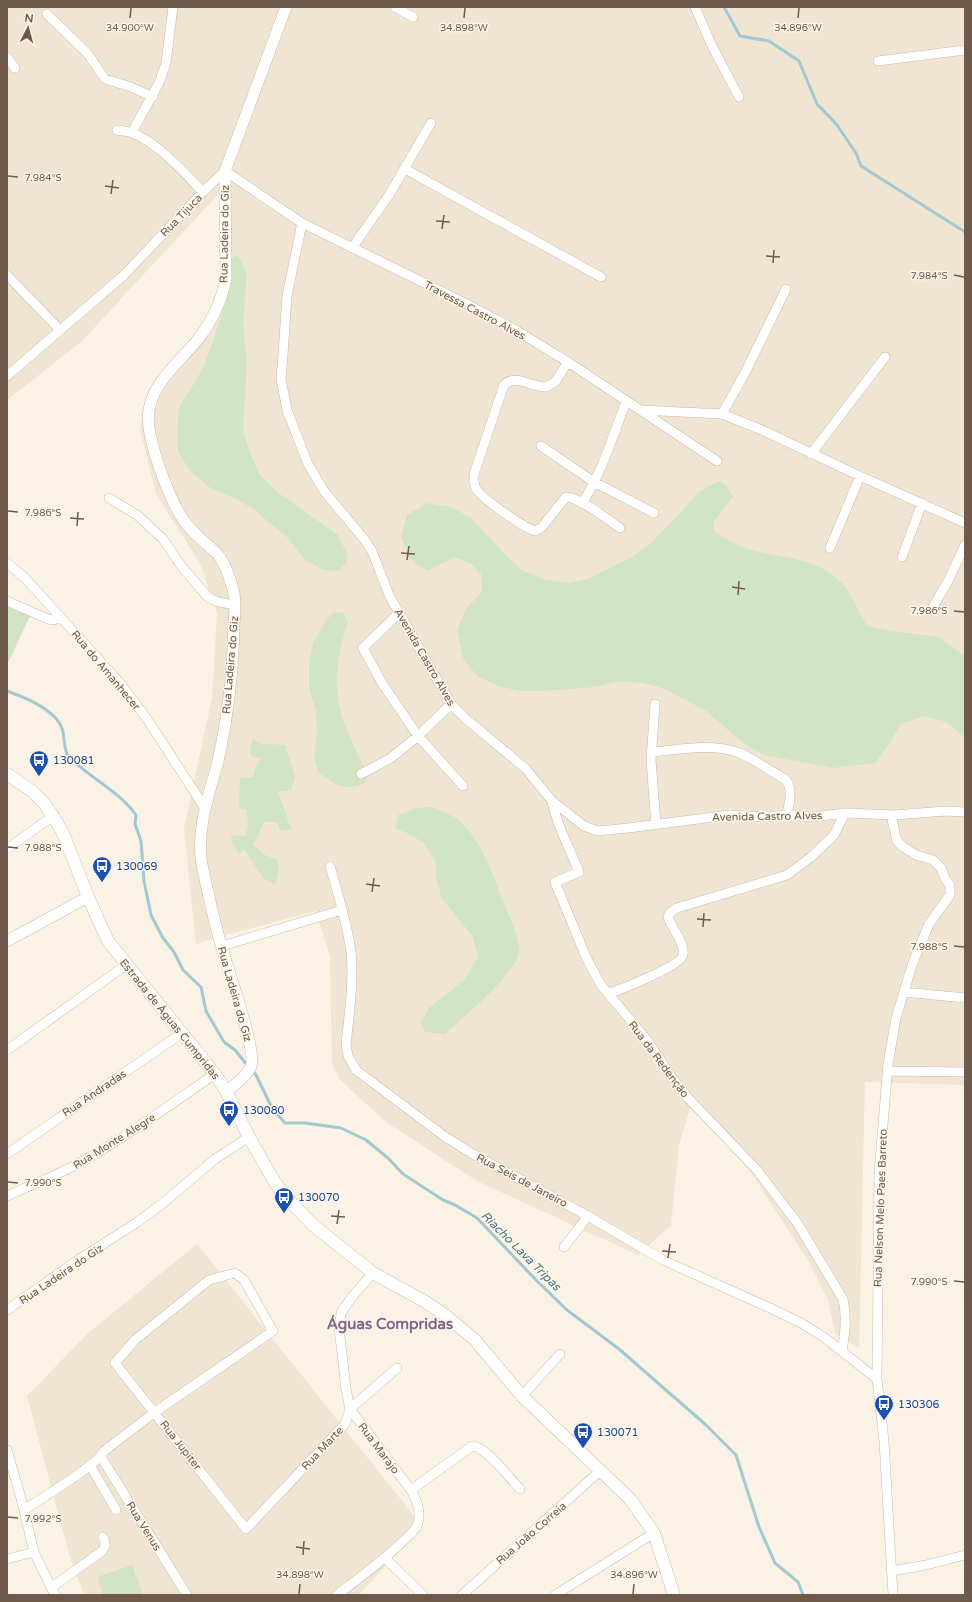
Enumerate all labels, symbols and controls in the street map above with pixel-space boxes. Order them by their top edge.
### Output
north arrow [8,8,48,48]
text: N [24,12,34,25]
text: 34.900°W [106,22,154,34]
text: 34.898°W [440,22,488,34]
text: 34.896°W [774,22,822,34]
text: 7.984°S [24,172,62,184]
street label: Rua Ladeira do Giz [217,184,232,283]
street label: Rua Tijuca [158,191,205,239]
text: 7.984°S [910,270,948,282]
street label: Travessa Castro Alves [422,278,528,343]
text: 7.986°S [24,507,62,519]
text: 7.986°S [910,605,948,617]
street label: Avenida Castro Alves [391,606,458,708]
street label: Rua Ladeira do Giz [220,615,241,715]
street label: Rua do Amanhecer [68,628,143,714]
bus stop icon: 130081 [28,749,50,777]
place label: 130081 [53,754,94,767]
street label: Avenida Castro Alves [712,809,822,824]
text: 7.988°S [24,842,62,854]
bus stop icon: 130069 [91,855,113,883]
place label: 130069 [116,860,158,873]
text: 7.988°S [910,941,948,953]
street label: Rua Ladeira do Giz [215,945,254,1044]
street label: Estrada de Águas Cumpridas [117,956,223,1082]
street label: Rua da Redenção [626,1019,692,1100]
street label: Rua Andradas [60,1067,129,1120]
bus stop icon: 130080 [218,1099,240,1127]
place label: 130080 [243,1104,285,1117]
street label: Rua Monte Alegre [71,1111,158,1172]
street label: Rua Nelson Melo Paes Barreto [871,1128,890,1287]
street label: Rua Seis de Janeiro [474,1151,570,1210]
text: 7.990°S [24,1177,62,1189]
bus stop icon: 130070 [273,1186,295,1214]
place label: 130070 [298,1191,340,1204]
water label: Riacho Lava Tripas [478,1208,564,1294]
street label: Rua Ladeira do Giz [17,1241,106,1307]
text: 7.990°S [910,1276,948,1288]
district label: Águas Compridas [327,1314,453,1334]
bus stop icon: 130306 [873,1393,895,1421]
place label: 130306 [898,1398,940,1411]
street label: Rua Jupiter [157,1418,205,1473]
street label: Rua Marajo [355,1420,402,1477]
bus stop icon: 130071 [572,1421,594,1449]
street label: Rua Marte [299,1424,346,1473]
place label: 130071 [597,1426,638,1439]
street label: Rua Venus [123,1499,164,1553]
street label: Rua João Correia [494,1499,569,1567]
text: 7.992°S [24,1513,62,1525]
text: 34.898°W [276,1569,324,1581]
text: 34.896°W [610,1569,658,1581]

